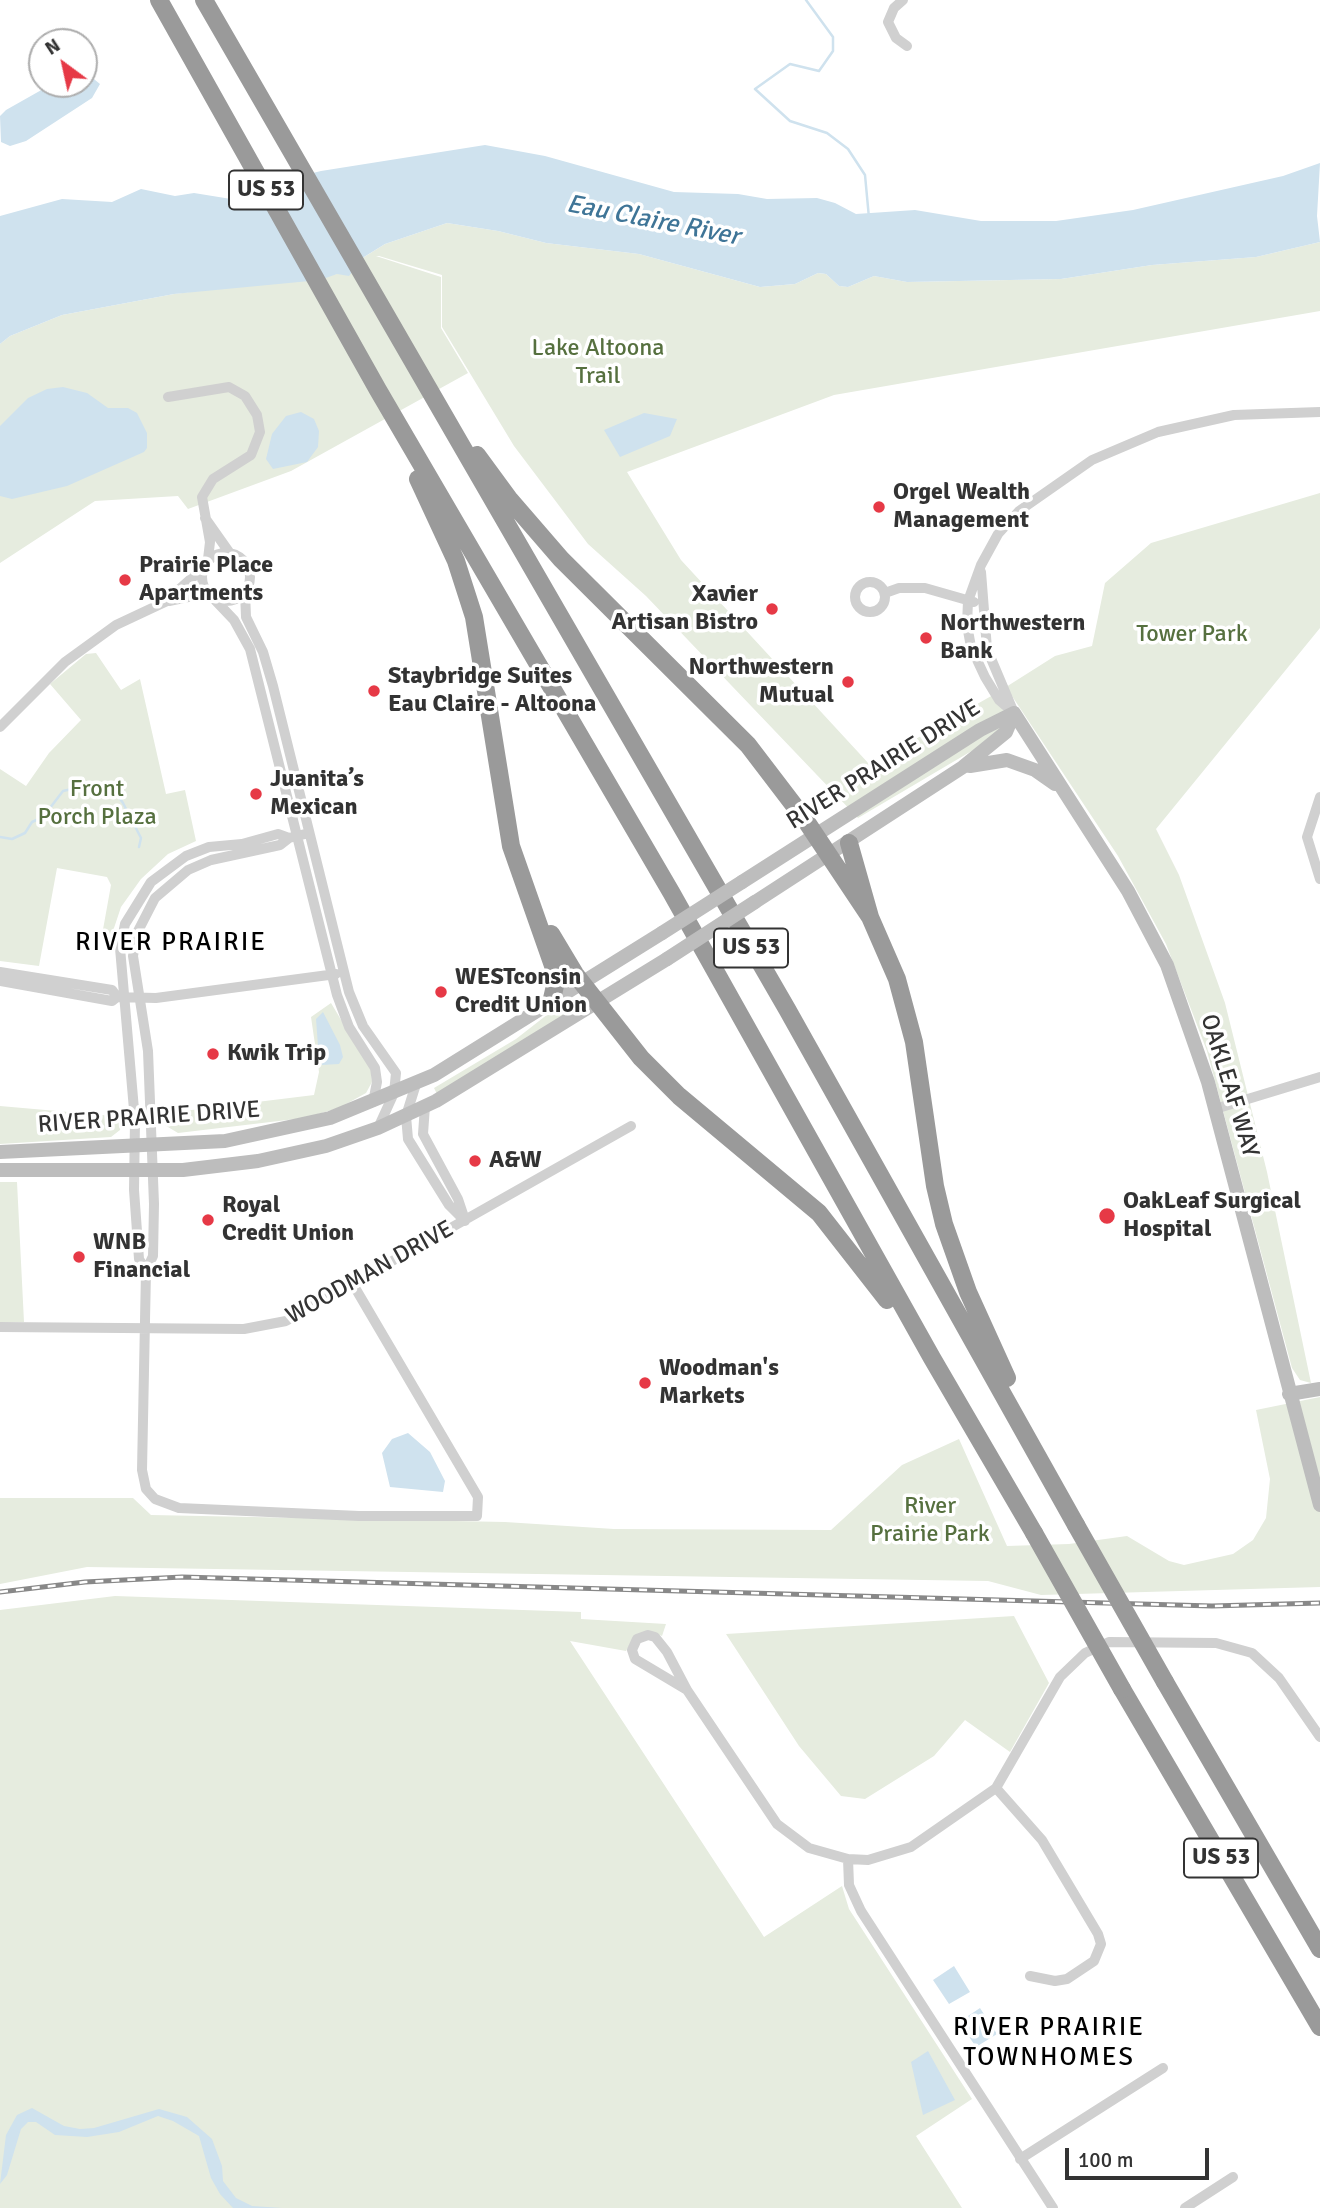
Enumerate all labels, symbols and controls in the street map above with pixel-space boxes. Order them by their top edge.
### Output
north arrow [28,28,98,98]
text: N [41,33,65,61]
road number: US 53 [229,170,303,210]
water label: Eau Claire River [564,189,742,253]
park label: Lake Altoona Trail [532,335,664,391]
place label: Orgel Wealth Management [893,479,1030,535]
marker: Orgel Wealth Management [871,499,887,515]
place label: Prairie Place Apartments [139,552,273,608]
marker: Prairie Place Apartments [117,572,133,588]
place label: Xavier Artisan Bistro [612,581,758,637]
marker: Xavier Artisan Bistro [764,601,780,617]
place label: Northwestern Bank [940,610,1085,666]
park label: Tower Park [1136,621,1248,649]
marker: Northwestern Bank [918,630,934,646]
place label: Northwestern Mutual [689,654,834,710]
place label: Staybridge Suites Eau Claire - Altoona [388,663,596,719]
marker: Northwestern Mutual [840,674,856,690]
marker: Staybridge Suites Eau Claire - Altoona [366,683,382,699]
street label: RIVER PRAIRIE DRIVE [782,694,986,836]
place label: Juanita’s Mexican [270,766,364,822]
park label: Front Porch Plaza [37,776,157,832]
marker: Juanita’s Mexican [248,786,264,802]
district label: RIVER PRAIRIE [77,927,265,959]
road number: US 53 [714,928,788,967]
place label: WESTconsin Credit Union [455,964,587,1020]
marker: WESTconsin Credit Union [433,984,449,1000]
street label: OAKLEAF WAY [1194,1011,1264,1161]
place label: Kwik Trip [227,1040,326,1068]
marker: Kwik Trip [205,1046,221,1062]
street label: RIVER PRAIRIE DRIVE [37,1096,261,1140]
place label: A&W [489,1147,542,1175]
marker: A&W [467,1153,483,1169]
place label: OakLeaf Surgical Hospital [1123,1188,1301,1244]
place label: Royal Credit Union [222,1192,354,1248]
marker: OakLeaf Surgical Hospital [1097,1206,1117,1226]
marker: Royal Credit Union [200,1212,216,1228]
street label: WOODMAN DRIVE [281,1215,459,1331]
place label: WNB Financial [93,1229,190,1285]
marker: WNB Financial [71,1249,87,1265]
place label: Woodman's Markets [659,1355,779,1411]
marker: Woodman's Markets [637,1375,653,1391]
park label: River Prairie Park [870,1493,990,1549]
road number: US 53 [1184,1839,1258,1878]
district label: RIVER PRAIRIE TOWNHOMES [955,2012,1143,2074]
scale bar [1068,2134,1212,2178]
text: 100 m [1078,2147,1133,2173]

